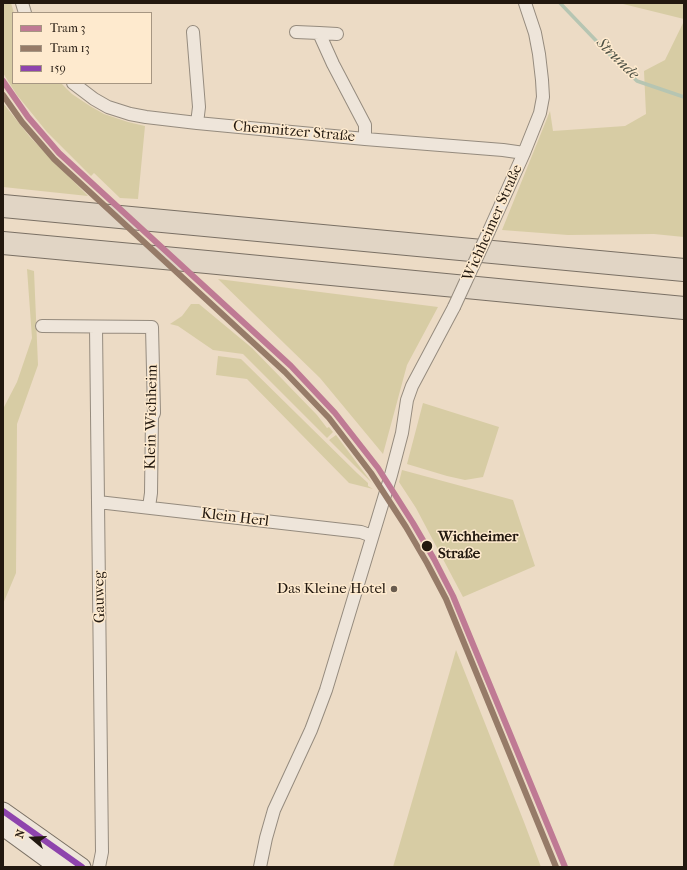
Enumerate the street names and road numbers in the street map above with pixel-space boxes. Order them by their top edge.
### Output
street label: Chemnitzer Straße [232,118,356,146]
street label: Wichheimer Straße [459,162,527,284]
street label: Klein Wichheim [142,364,162,470]
street label: Klein Herl [200,505,270,531]
street label: Gauweg [91,571,109,623]

